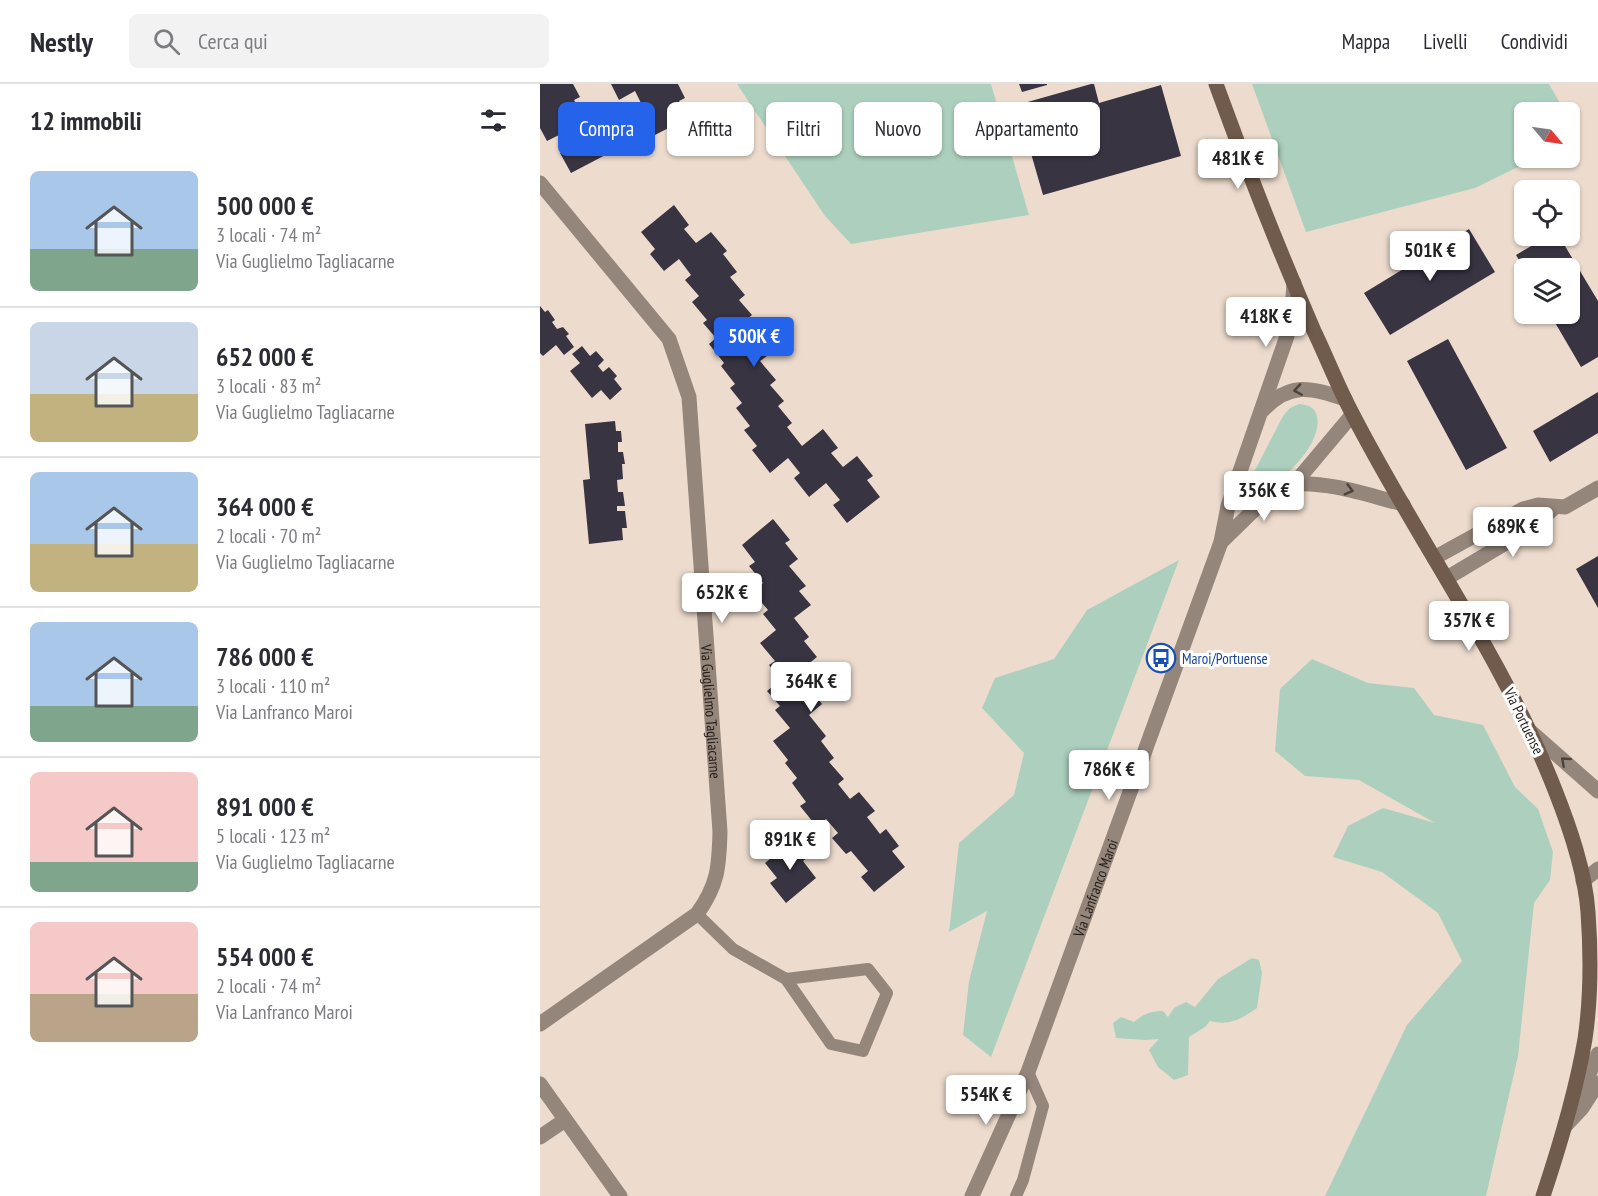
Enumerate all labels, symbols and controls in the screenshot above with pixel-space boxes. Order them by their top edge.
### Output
search box [129,14,549,68]
text: Nestly [30,23,93,60]
icon: search [150,25,183,58]
text: Cerca qui [198,27,268,55]
text: Mappa [1342,28,1390,55]
text: Livelli [1423,28,1468,55]
text: Condividi [1501,28,1568,55]
chip: Compra [558,102,655,156]
chip: Affitta [667,102,754,156]
chip: Filtri [766,102,842,156]
chip: Nuovo [854,102,942,156]
chip: Appartamento [954,102,1100,156]
north arrow [1514,102,1580,168]
map controls [1514,102,1580,324]
text: 12 immobili [30,104,142,137]
icon: filters [477,104,510,137]
pin: 481K € [1189,139,1287,190]
text: 481K € [1212,145,1264,171]
button: locate [1514,180,1580,246]
text: 500 000 € [216,189,314,222]
icon: home [78,195,150,267]
text: 3 locali · 74 m² [216,222,321,248]
pin: 501K € [1381,231,1479,282]
text: 501K € [1404,237,1456,263]
text: Via Guglielmo Tagliacarne [216,248,395,274]
button: layers [1514,258,1580,324]
pin: 418K € [1217,297,1315,348]
text: 418K € [1240,303,1292,329]
pin: 500K € [705,317,803,368]
text: 500K € [728,323,780,349]
text: 652 000 € [216,340,314,373]
icon: home [78,346,150,418]
text: 3 locali · 83 m² [216,373,321,399]
one-way arrow [1293,384,1303,396]
text: Via Guglielmo Tagliacarne [216,399,395,425]
pin: 356K € [1215,471,1313,522]
text: 356K € [1238,477,1290,503]
one-way arrow [1343,483,1354,495]
text: 364 000 € [216,490,314,523]
icon: home [78,496,150,568]
pin: 689K € [1464,507,1562,558]
text: 689K € [1487,513,1539,539]
text: 2 locali · 70 m² [216,523,321,549]
text: Via Guglielmo Tagliacarne [216,549,395,575]
pin: 652K € [673,573,771,624]
text: 652K € [696,579,748,605]
pin: 357K € [1420,601,1518,652]
text: 357K € [1443,607,1495,633]
text: 786 000 € [216,640,314,673]
bus stop icon: Maroi/Portuense [1145,642,1177,674]
street label: Via Guglielmo Tagliacarne [697,643,726,779]
icon: home [78,646,150,718]
place label: Maroi/Portuense [1182,649,1268,668]
pin: 364K € [762,662,860,713]
text: 364K € [785,668,837,694]
text: 3 locali · 110 m² [216,673,330,699]
street label: Via Portuense [1499,684,1548,757]
text: Via Lanfranco Maroi [216,699,353,725]
pin: 786K € [1060,750,1158,801]
text: 786K € [1083,756,1135,782]
one-way arrow [1561,757,1571,768]
text: 891 000 € [216,790,314,823]
icon: home [78,796,150,868]
pin: 891K € [741,820,839,871]
text: 5 locali · 123 m² [216,823,330,849]
text: 891K € [764,826,816,852]
street label: Via Lanfranco Maroi [1068,836,1122,940]
text: Via Guglielmo Tagliacarne [216,849,395,875]
text: 554 000 € [216,940,314,973]
icon: home [78,946,150,1018]
text: 2 locali · 74 m² [216,973,321,999]
text: Via Lanfranco Maroi [216,999,353,1025]
pin: 554K € [937,1075,1035,1126]
text: 554K € [960,1081,1012,1107]

